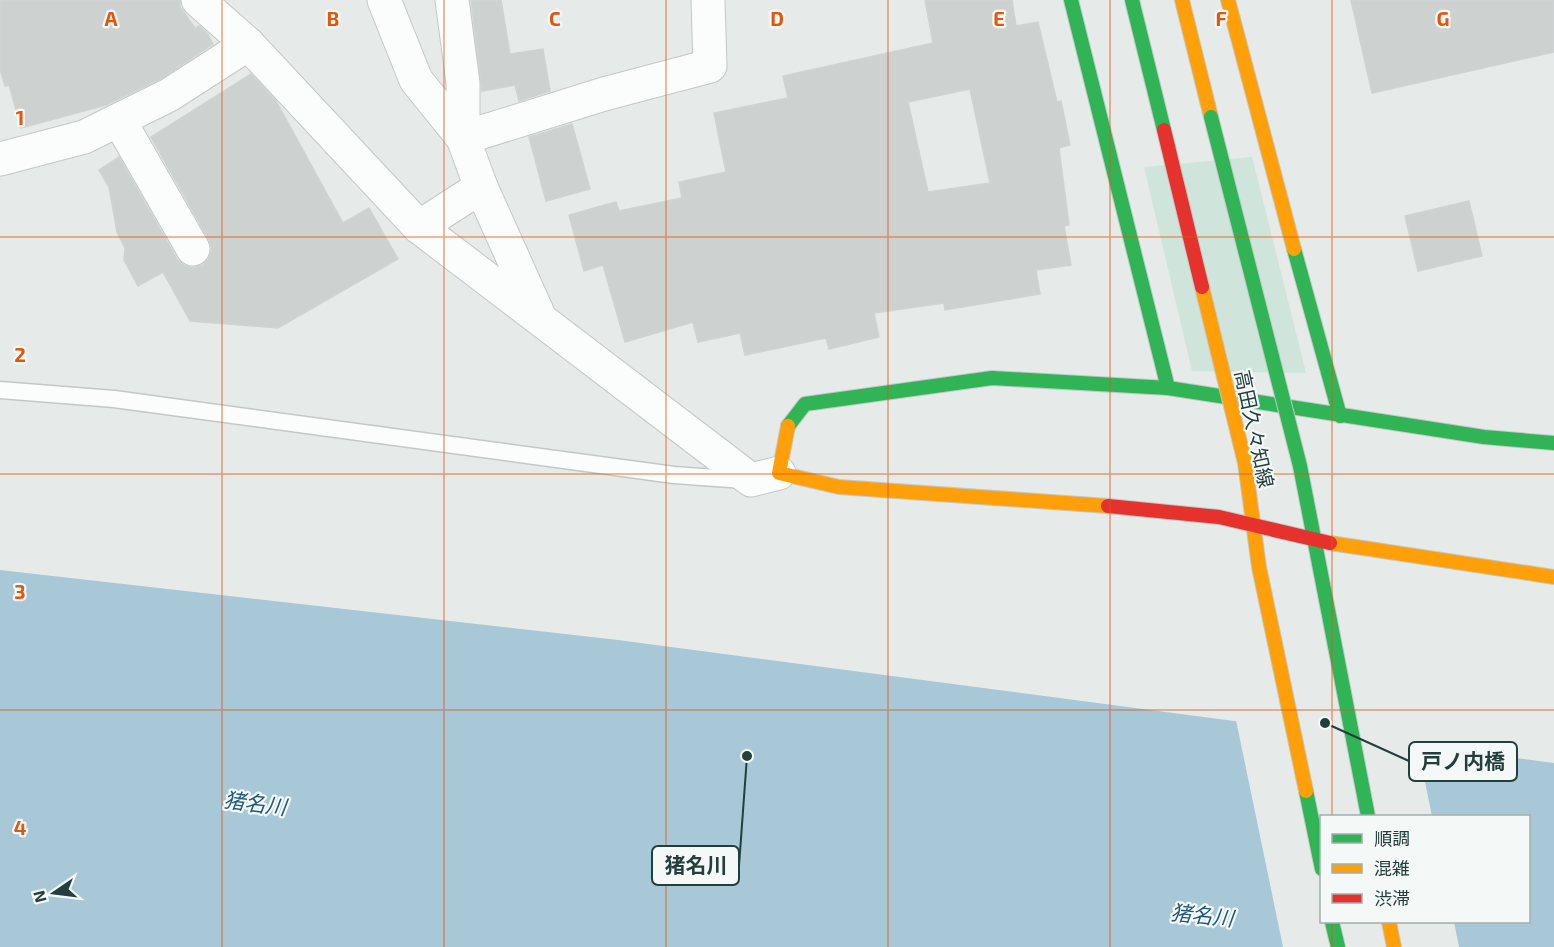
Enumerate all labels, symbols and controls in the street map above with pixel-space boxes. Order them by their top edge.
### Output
text: A [104,6,118,30]
text: B [327,6,339,30]
text: C [549,6,561,30]
text: D [770,6,784,30]
text: E [993,6,1005,30]
text: F [1215,6,1227,30]
text: G [1437,6,1449,30]
text: 1 [16,105,24,129]
text: 2 [14,342,26,366]
street label: 高田久々知線 [1231,368,1279,490]
text: 3 [14,579,26,603]
callout: 戸ノ内橋 [1409,742,1517,781]
text: 戸ノ内橋 [1421,748,1505,773]
water label: 猪名川 [222,786,290,819]
text: 4 [14,815,27,839]
legend [1320,815,1530,923]
text: 順調 [1374,827,1410,849]
callout: 猪名川 [652,846,739,885]
text: 猪名川 [665,852,728,877]
text: 混雑 [1374,857,1410,879]
north arrow [24,863,84,923]
text: 渋滞 [1374,887,1410,909]
text: N [28,889,50,905]
water label: 猪名川 [1170,899,1237,930]

